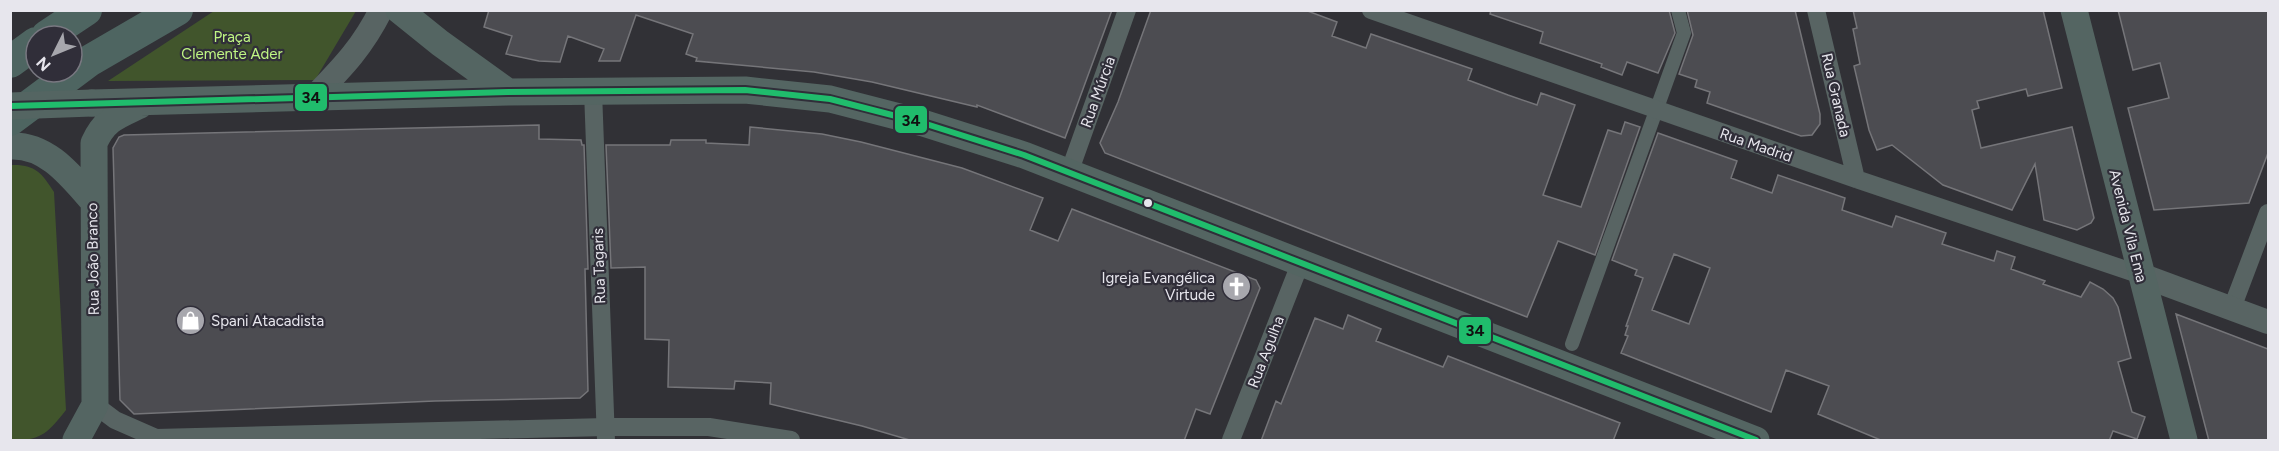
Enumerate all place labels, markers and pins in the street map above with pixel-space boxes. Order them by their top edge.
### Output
unlabelled marker [1142,197,1154,209]
place label: Igreja Evangélica Virtude [1101,269,1215,304]
church icon: Igreja Evangélica Virtude [1220,271,1252,303]
shop icon: Spani Atacadista [174,305,206,337]
place label: Spani Atacadista [211,312,324,330]

